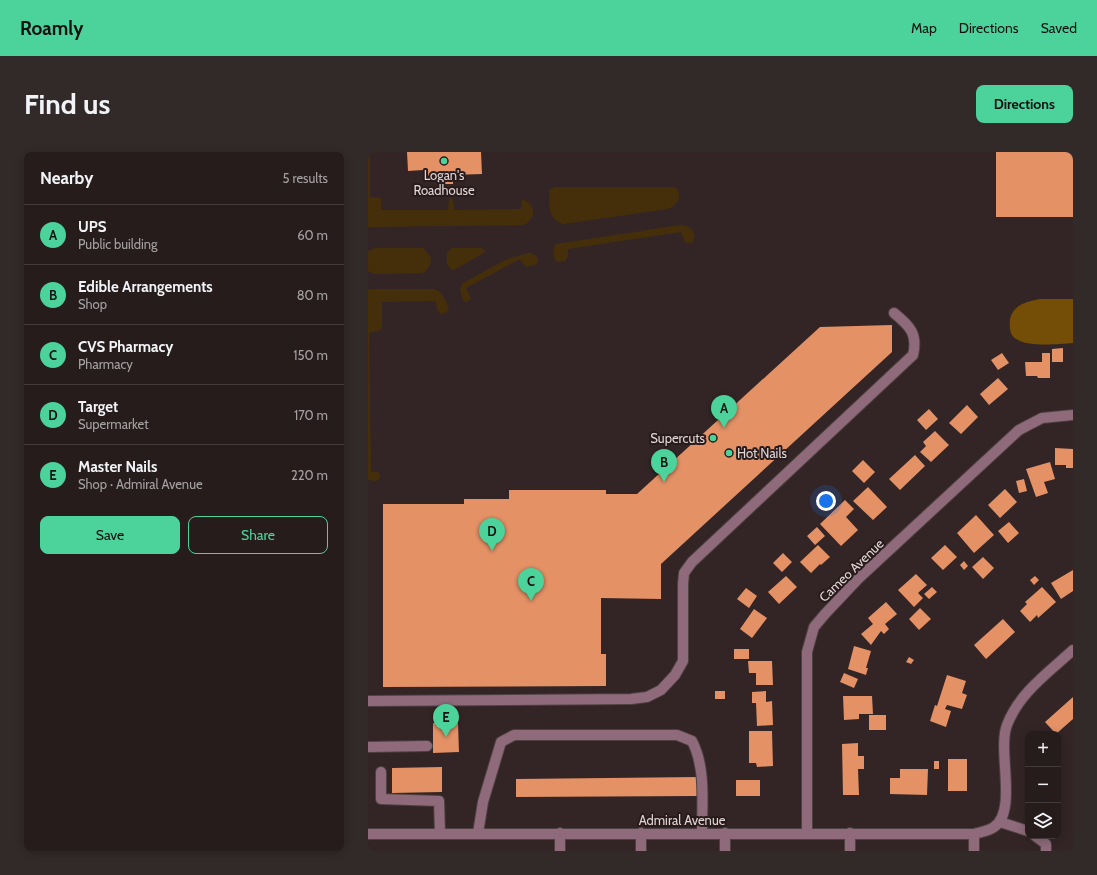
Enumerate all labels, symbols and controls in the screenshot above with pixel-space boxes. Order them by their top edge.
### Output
text: Roamly [20,17,83,40]
text: Map [911,19,937,37]
text: Directions [959,19,1019,37]
text: Saved [1041,19,1077,37]
button: Directions [976,85,1073,123]
text: Find us [24,87,110,121]
marker: Logan's Roadhouse [439,156,449,166]
place label: Logan's Roadhouse [413,167,475,198]
text: Nearby [40,168,93,188]
text: 5 results [282,170,328,186]
text: UPS [78,218,106,236]
text: A [49,227,57,243]
text: 60 m [297,227,328,243]
text: Public building [78,236,158,252]
text: Edible Arrangements [78,278,213,296]
text: B [49,287,57,303]
text: 80 m [297,287,328,303]
text: Shop [78,296,107,312]
text: CVS Pharmacy [78,338,173,356]
text: C [49,347,57,363]
text: 150 m [293,347,328,363]
text: Pharmacy [78,356,133,372]
pin: A [711,395,737,428]
text: Target [78,398,118,416]
text: D [48,407,58,423]
text: 170 m [294,407,328,423]
text: Supermarket [78,416,149,432]
place label: Supercuts [650,430,706,446]
marker: Supercuts [708,433,718,443]
place label: Hot Nails [737,445,787,461]
marker: Hot Nails [724,448,734,458]
pin: B [651,449,677,482]
text: Master Nails [78,458,157,476]
text: E [49,467,57,483]
text: 220 m [291,467,328,483]
text: Shop · Admiral Avenue [78,476,203,492]
your location [816,491,836,511]
button: Save [40,516,180,554]
button: Share [188,516,328,554]
pin: D [479,518,505,551]
street label: Cameo Avenue [815,535,887,605]
pin: C [518,568,544,601]
pin: E [433,704,459,737]
map controls [1025,731,1061,839]
button: + [1025,731,1061,767]
button: − [1025,767,1061,803]
button: layers [1025,803,1061,839]
street label: Admiral Avenue [639,812,726,828]

